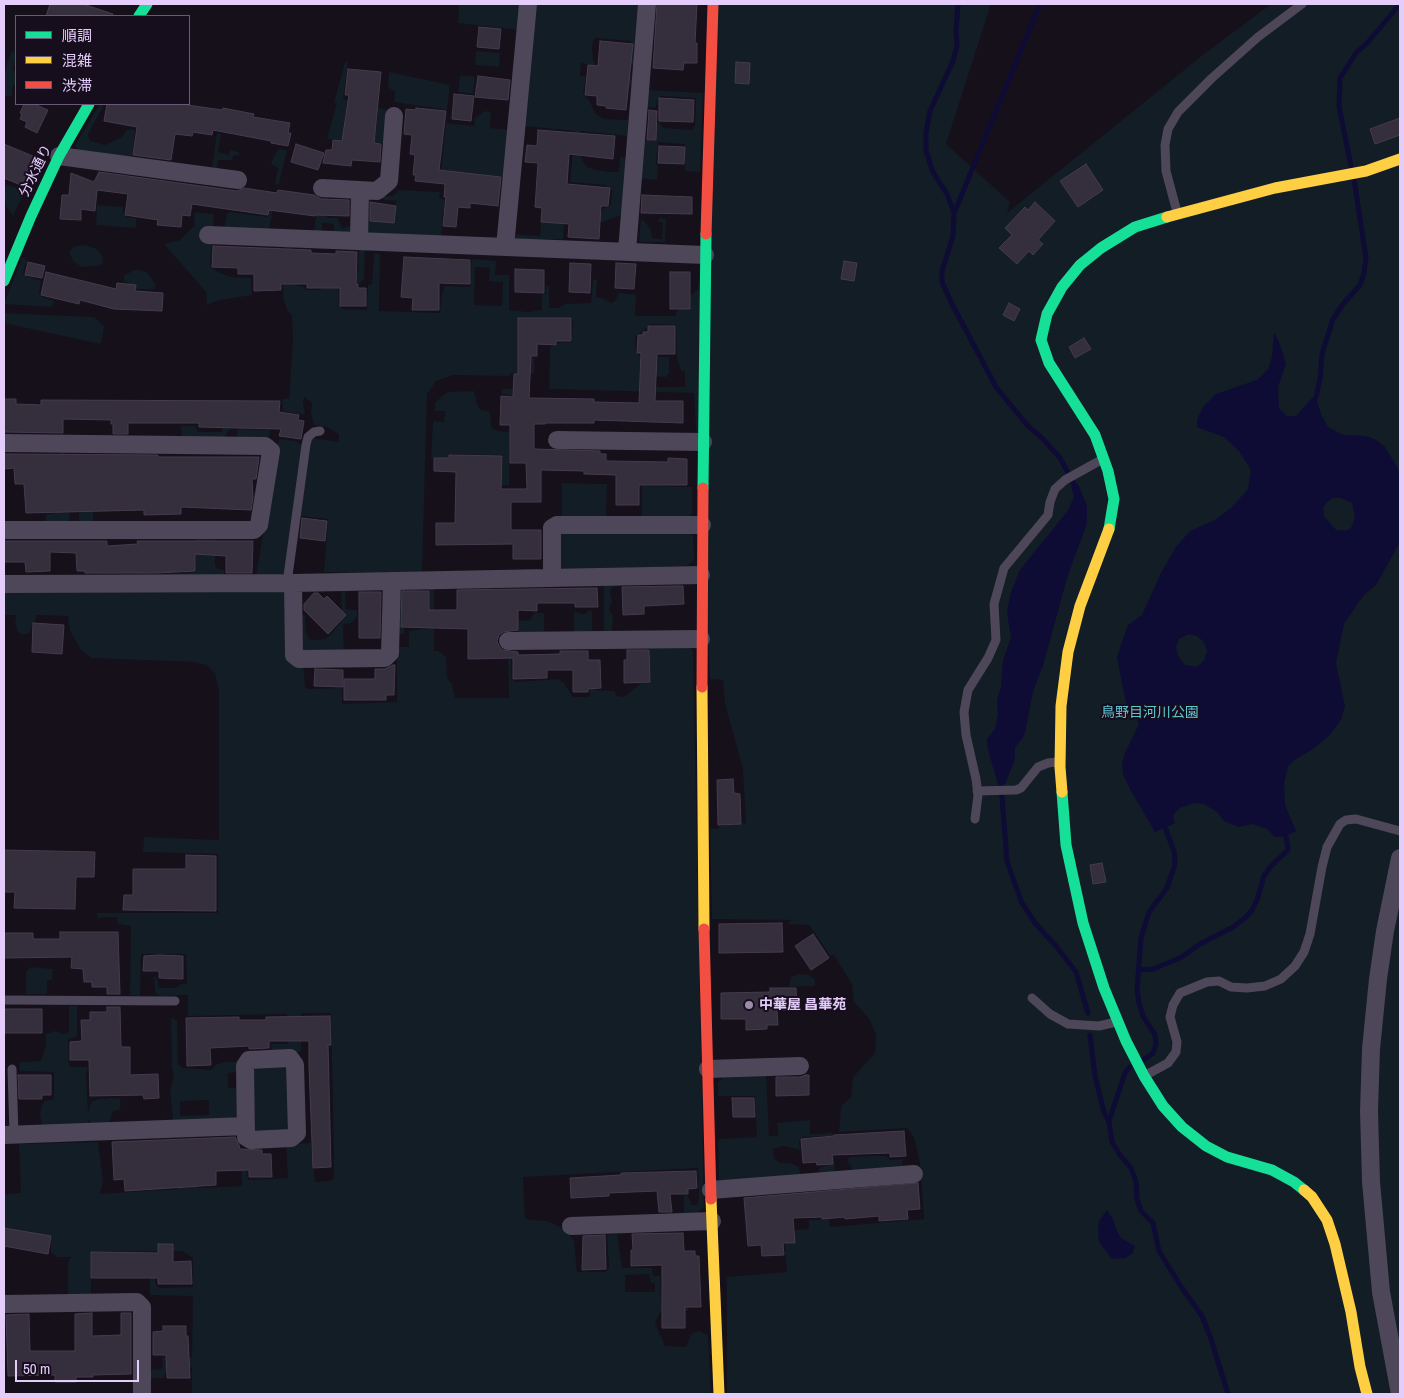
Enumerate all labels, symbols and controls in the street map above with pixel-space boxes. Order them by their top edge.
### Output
legend [15,15,190,105]
text: 順調 [62,25,92,46]
text: 混雑 [62,50,92,71]
text: 渋滞 [62,75,92,96]
street label: 分水通り [16,142,56,200]
park label: 鳥野目河川公園 [1101,705,1199,721]
place label: 中華屋 昌華苑 [759,997,846,1013]
marker: 中華屋 昌華苑 [743,999,755,1011]
scale bar [18,1350,141,1382]
text: 50 m [23,1358,50,1379]

